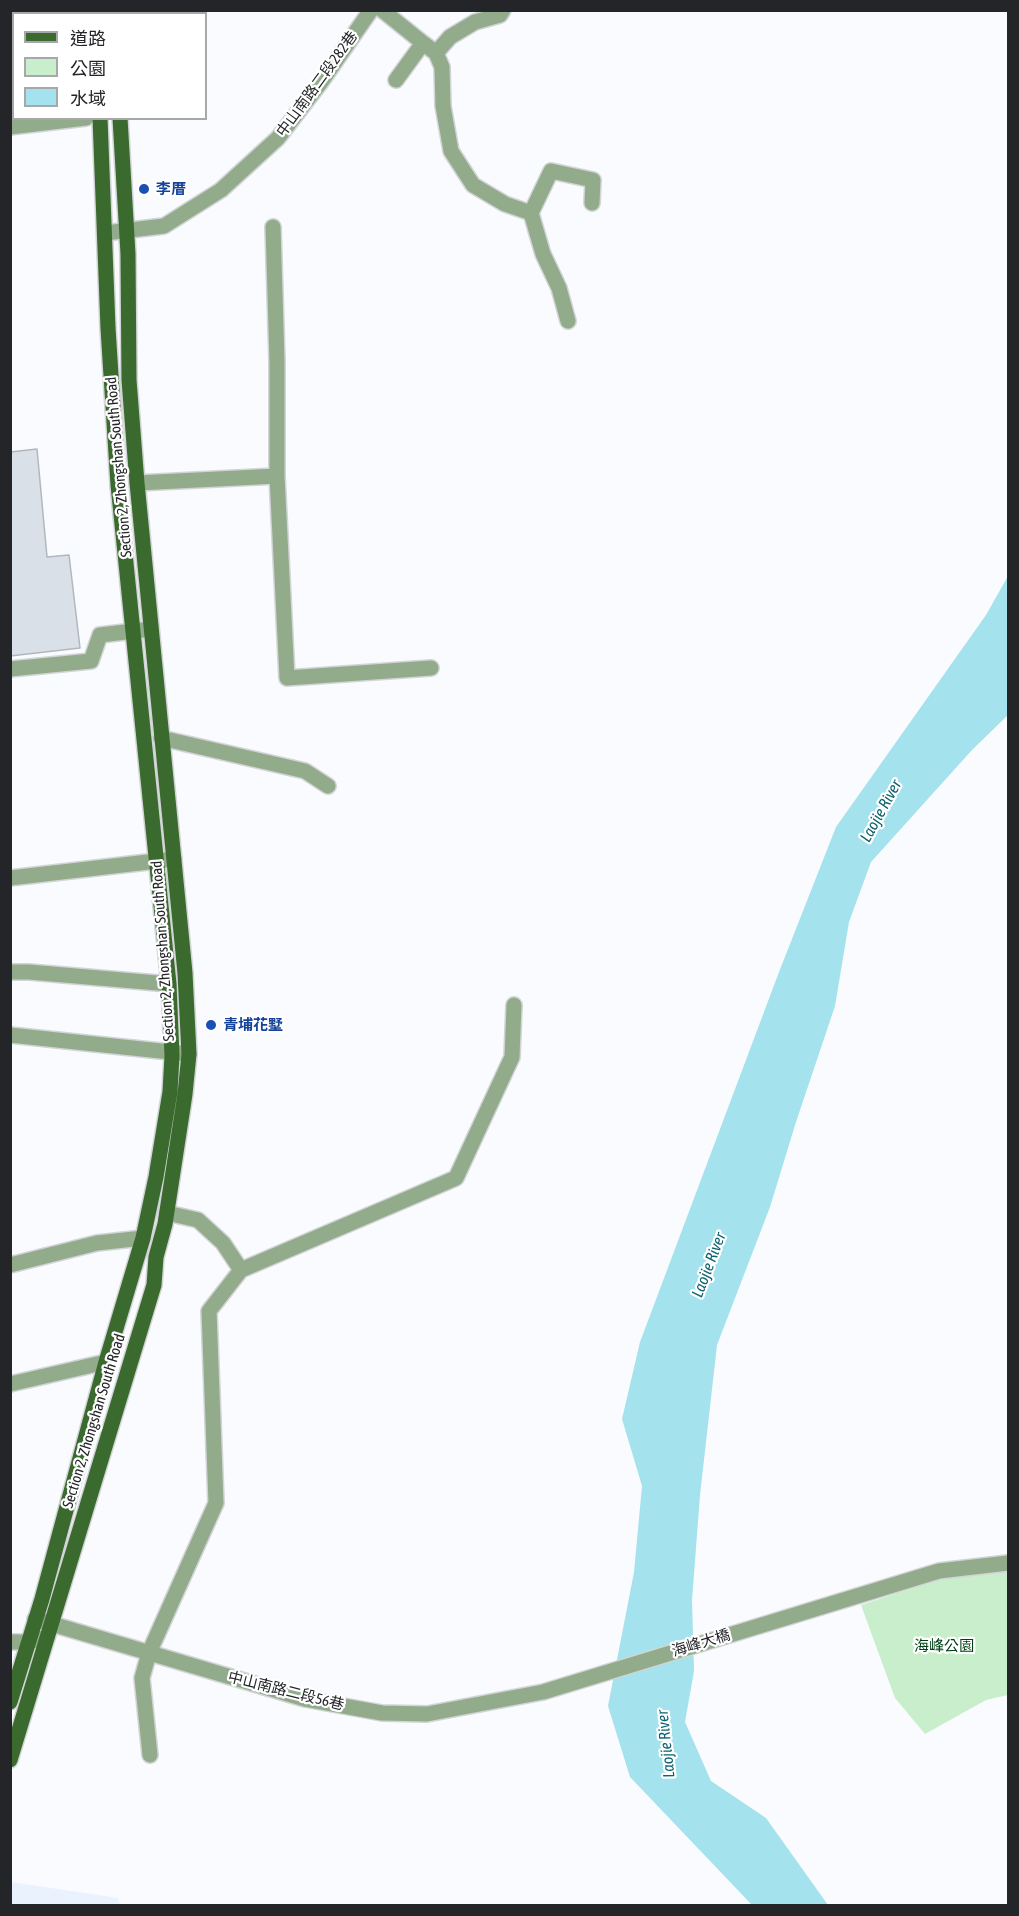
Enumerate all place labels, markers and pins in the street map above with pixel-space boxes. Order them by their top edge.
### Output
place label: 李厝 [156,180,186,198]
marker: 李厝 [137,182,151,196]
place label: 青埔花墅 [223,1016,283,1034]
marker: 青埔花墅 [204,1018,218,1032]

